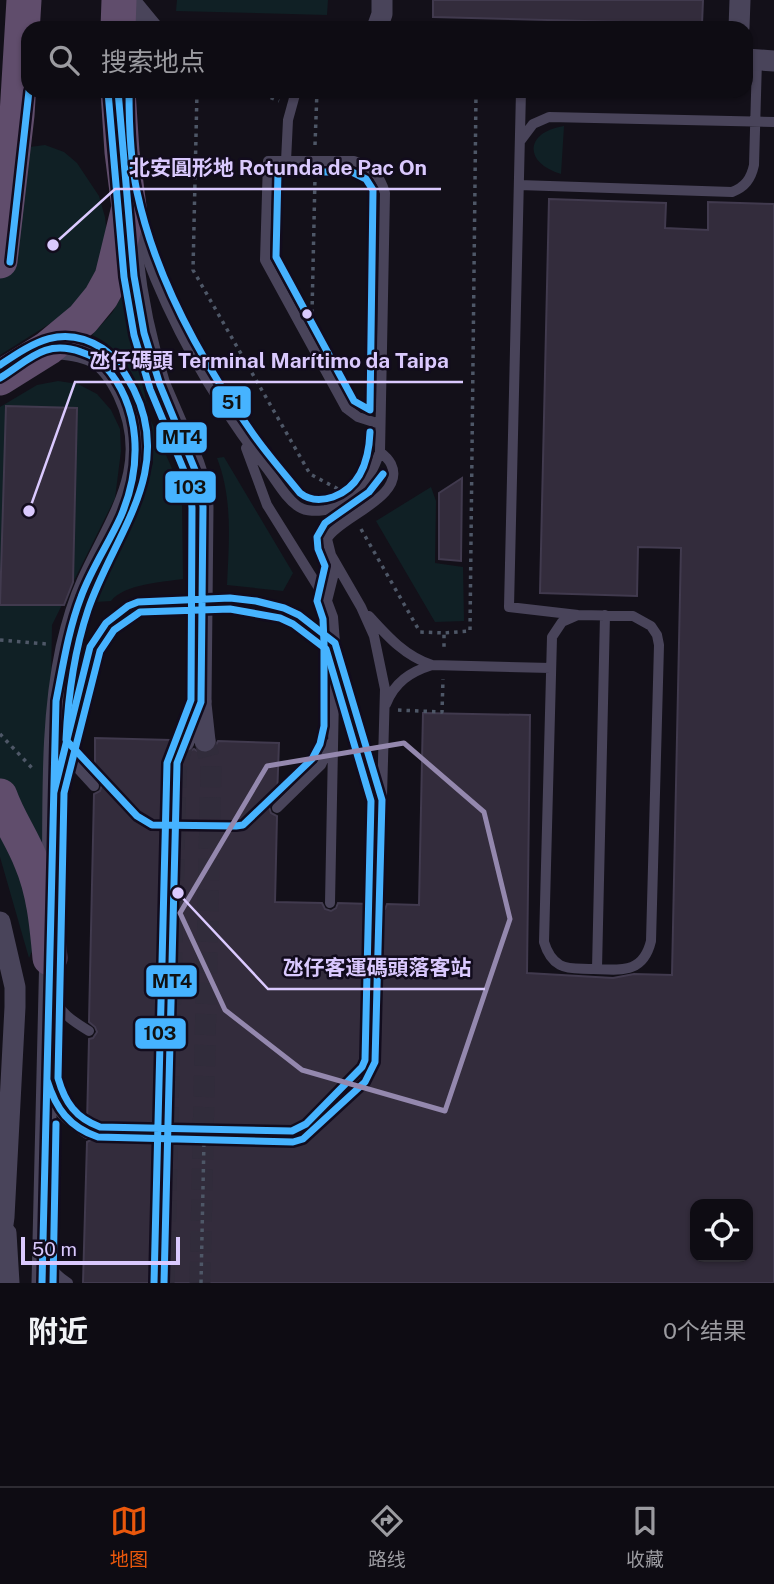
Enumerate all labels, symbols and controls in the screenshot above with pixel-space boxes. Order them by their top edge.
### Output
search box [21,21,753,98]
icon: search [45,41,83,79]
text: 搜索地点 [101,46,205,77]
callout: 北安圓形地 Rotunda de Pac On [115,147,441,189]
text: 北安圓形地 Rotunda de Pac On [129,155,427,180]
unlabelled marker [300,307,314,321]
callout: 氹仔碼頭 Terminal Marítimo da Taipa [75,340,463,382]
text: 氹仔碼頭 Terminal Marítimo da Taipa [89,348,449,373]
line badge: 51 [211,385,252,419]
text: 51 [222,391,242,413]
line badge: MT4 [155,421,208,454]
text: MT4 [162,426,202,448]
line badge: 103 [164,470,217,504]
text: 103 [174,476,206,498]
callout: 氹仔客運碼頭落客站 [268,947,485,989]
text: 氹仔客運碼頭落客站 [283,955,472,980]
line badge: MT4 [145,964,198,998]
text: MT4 [152,970,192,992]
line badge: 103 [134,1017,187,1050]
text: 103 [144,1022,176,1044]
map controls [690,1199,753,1262]
button: locate [690,1199,753,1262]
scale bar [21,1234,180,1266]
text: 50 m [32,1238,77,1260]
text: 附近 [28,1313,88,1349]
text: 0个结果 [663,1317,746,1344]
tab: 地图 [110,1502,148,1571]
tab: 路线 [368,1502,406,1571]
tab: 收藏 [626,1502,664,1571]

